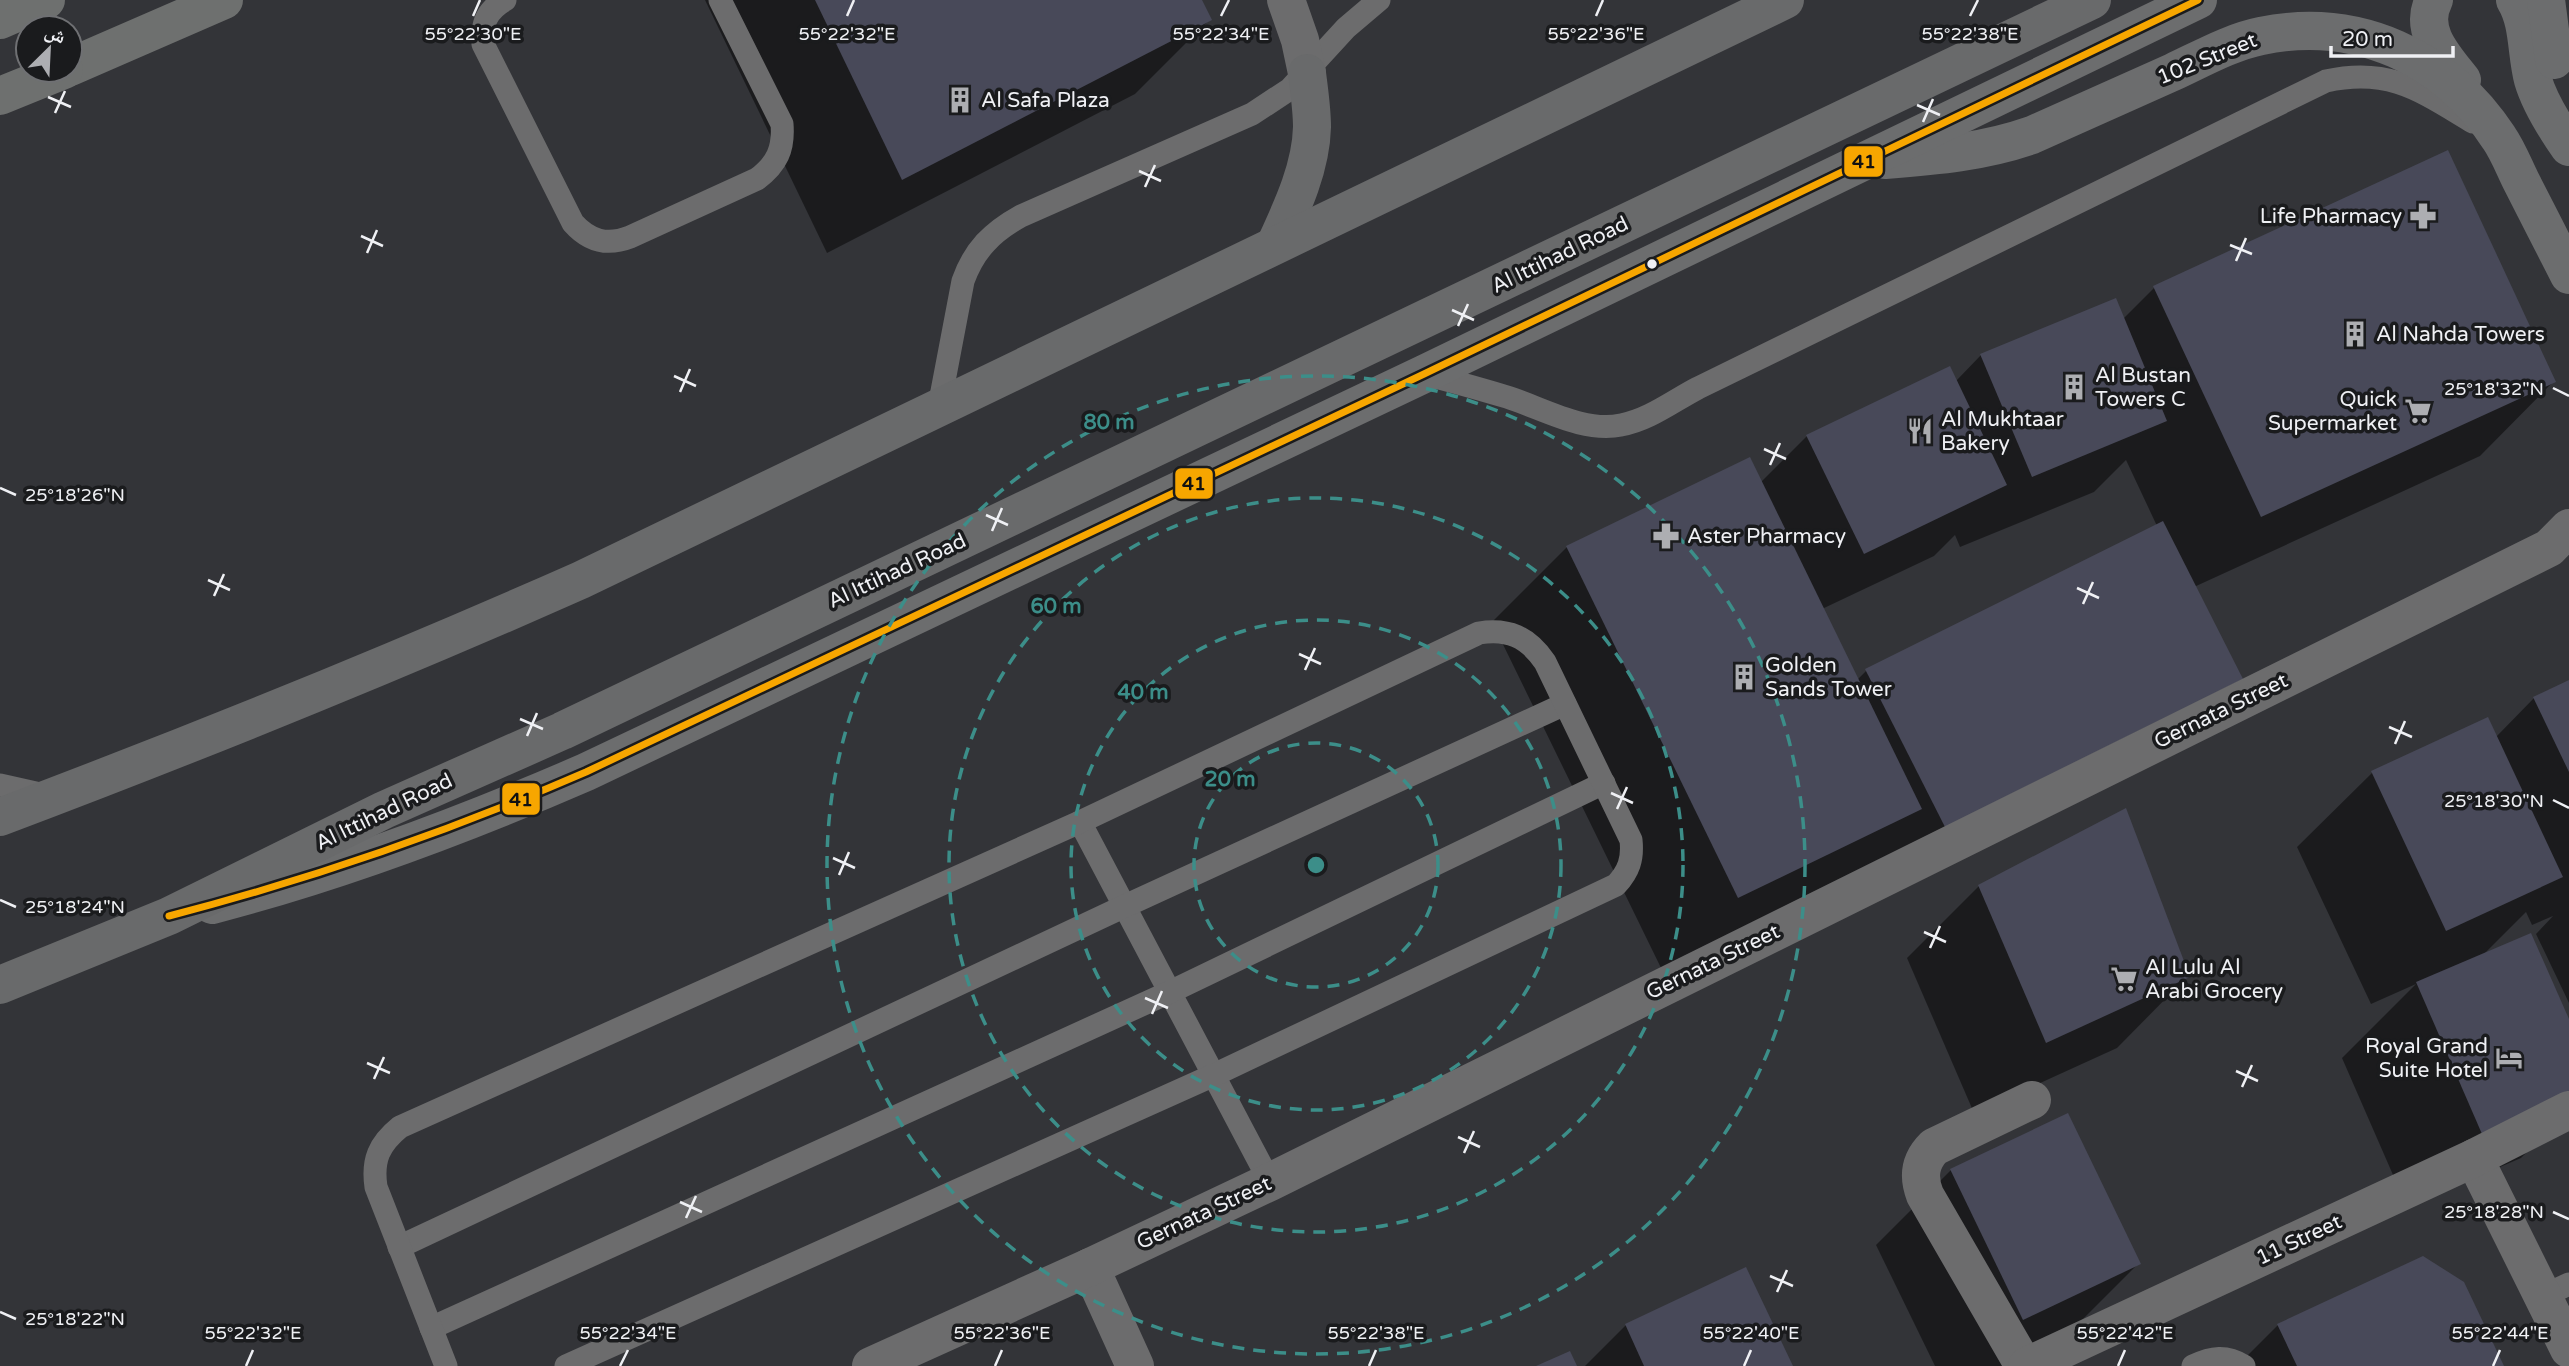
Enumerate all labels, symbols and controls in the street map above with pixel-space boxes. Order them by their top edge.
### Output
north arrow [14,14,84,84]
scale bar [2331,14,2454,58]
text: ش [42,20,69,49]
text: 55°22'30"E [424,23,522,45]
text: 55°22'32"E [798,23,896,45]
text: 55°22'34"E [1172,23,1270,45]
text: 55°22'36"E [1547,23,1645,45]
text: 55°22'38"E [1921,23,2019,45]
text: 20 m [2342,27,2393,52]
street label: 102 Street [2154,28,2260,90]
building icon: Al Safa Plaza [945,85,975,115]
place label: Al Safa Plaza [981,88,1110,113]
line badge: 41 [1843,145,1884,178]
text: 41 [1852,151,1876,173]
pharmacy icon: Life Pharmacy [2408,201,2438,231]
place label: Life Pharmacy [2260,204,2402,229]
street label: Al Ittihad Road [1487,211,1633,299]
unlabelled marker [1645,257,1659,271]
building icon: Al Nahda Towers [2340,319,2370,349]
place label: Al Nahda Towers [2376,322,2545,347]
place label: Al Bustan Towers C [2095,363,2191,412]
building icon: Al Bustan Towers C [2059,372,2089,402]
text: 25°18'32"N [2444,378,2544,400]
place label: Quick Supermarket [2268,387,2397,436]
supermarket icon: Quick Supermarket [2403,396,2433,426]
place label: Al Mukhtaar Bakery [1941,407,2064,456]
text: 80 m [1083,410,1135,435]
restaurant icon: Al Mukhtaar Bakery [1905,416,1935,446]
line badge: 41 [1174,467,1214,500]
text: 41 [1182,473,1206,495]
text: 25°18'26"N [25,484,125,506]
pharmacy icon: Aster Pharmacy [1651,521,1681,551]
place label: Aster Pharmacy [1687,524,1846,549]
street label: Al Ittihad Road [824,528,970,614]
text: 60 m [1030,594,1082,619]
place label: Golden Sands Tower [1765,653,1892,702]
building icon: Golden Sands Tower [1729,662,1759,692]
street label: Gernata Street [2150,668,2292,754]
text: 40 m [1117,680,1169,705]
text: 20 m [1204,767,1256,792]
street label: Al Ittihad Road [311,768,457,856]
line badge: 41 [501,782,541,816]
text: 41 [509,789,533,811]
text: 25°18'30"N [2444,790,2544,812]
centre of rings [1304,853,1328,877]
text: 25°18'24"N [25,896,125,918]
street label: Gernata Street [1642,919,1784,1005]
place label: Al Lulu Al Arabi Grocery [2145,955,2283,1004]
supermarket icon: Al Lulu Al Arabi Grocery [2109,964,2139,994]
place label: Royal Grand Suite Hotel [2365,1034,2488,1083]
hotel icon: Royal Grand Suite Hotel [2494,1043,2524,1073]
street label: Gernata Street [1133,1171,1275,1255]
text: 25°18'28"N [2444,1201,2544,1223]
street label: 11 Street [2252,1209,2346,1271]
text: 25°18'22"N [25,1308,125,1330]
text: 55°22'32"E [204,1322,302,1344]
text: 55°22'34"E [579,1322,677,1344]
text: 55°22'36"E [953,1322,1051,1344]
text: 55°22'38"E [1327,1322,1425,1344]
text: 55°22'40"E [1702,1322,1800,1344]
text: 55°22'42"E [2076,1322,2174,1344]
text: 55°22'44"E [2451,1322,2549,1344]

